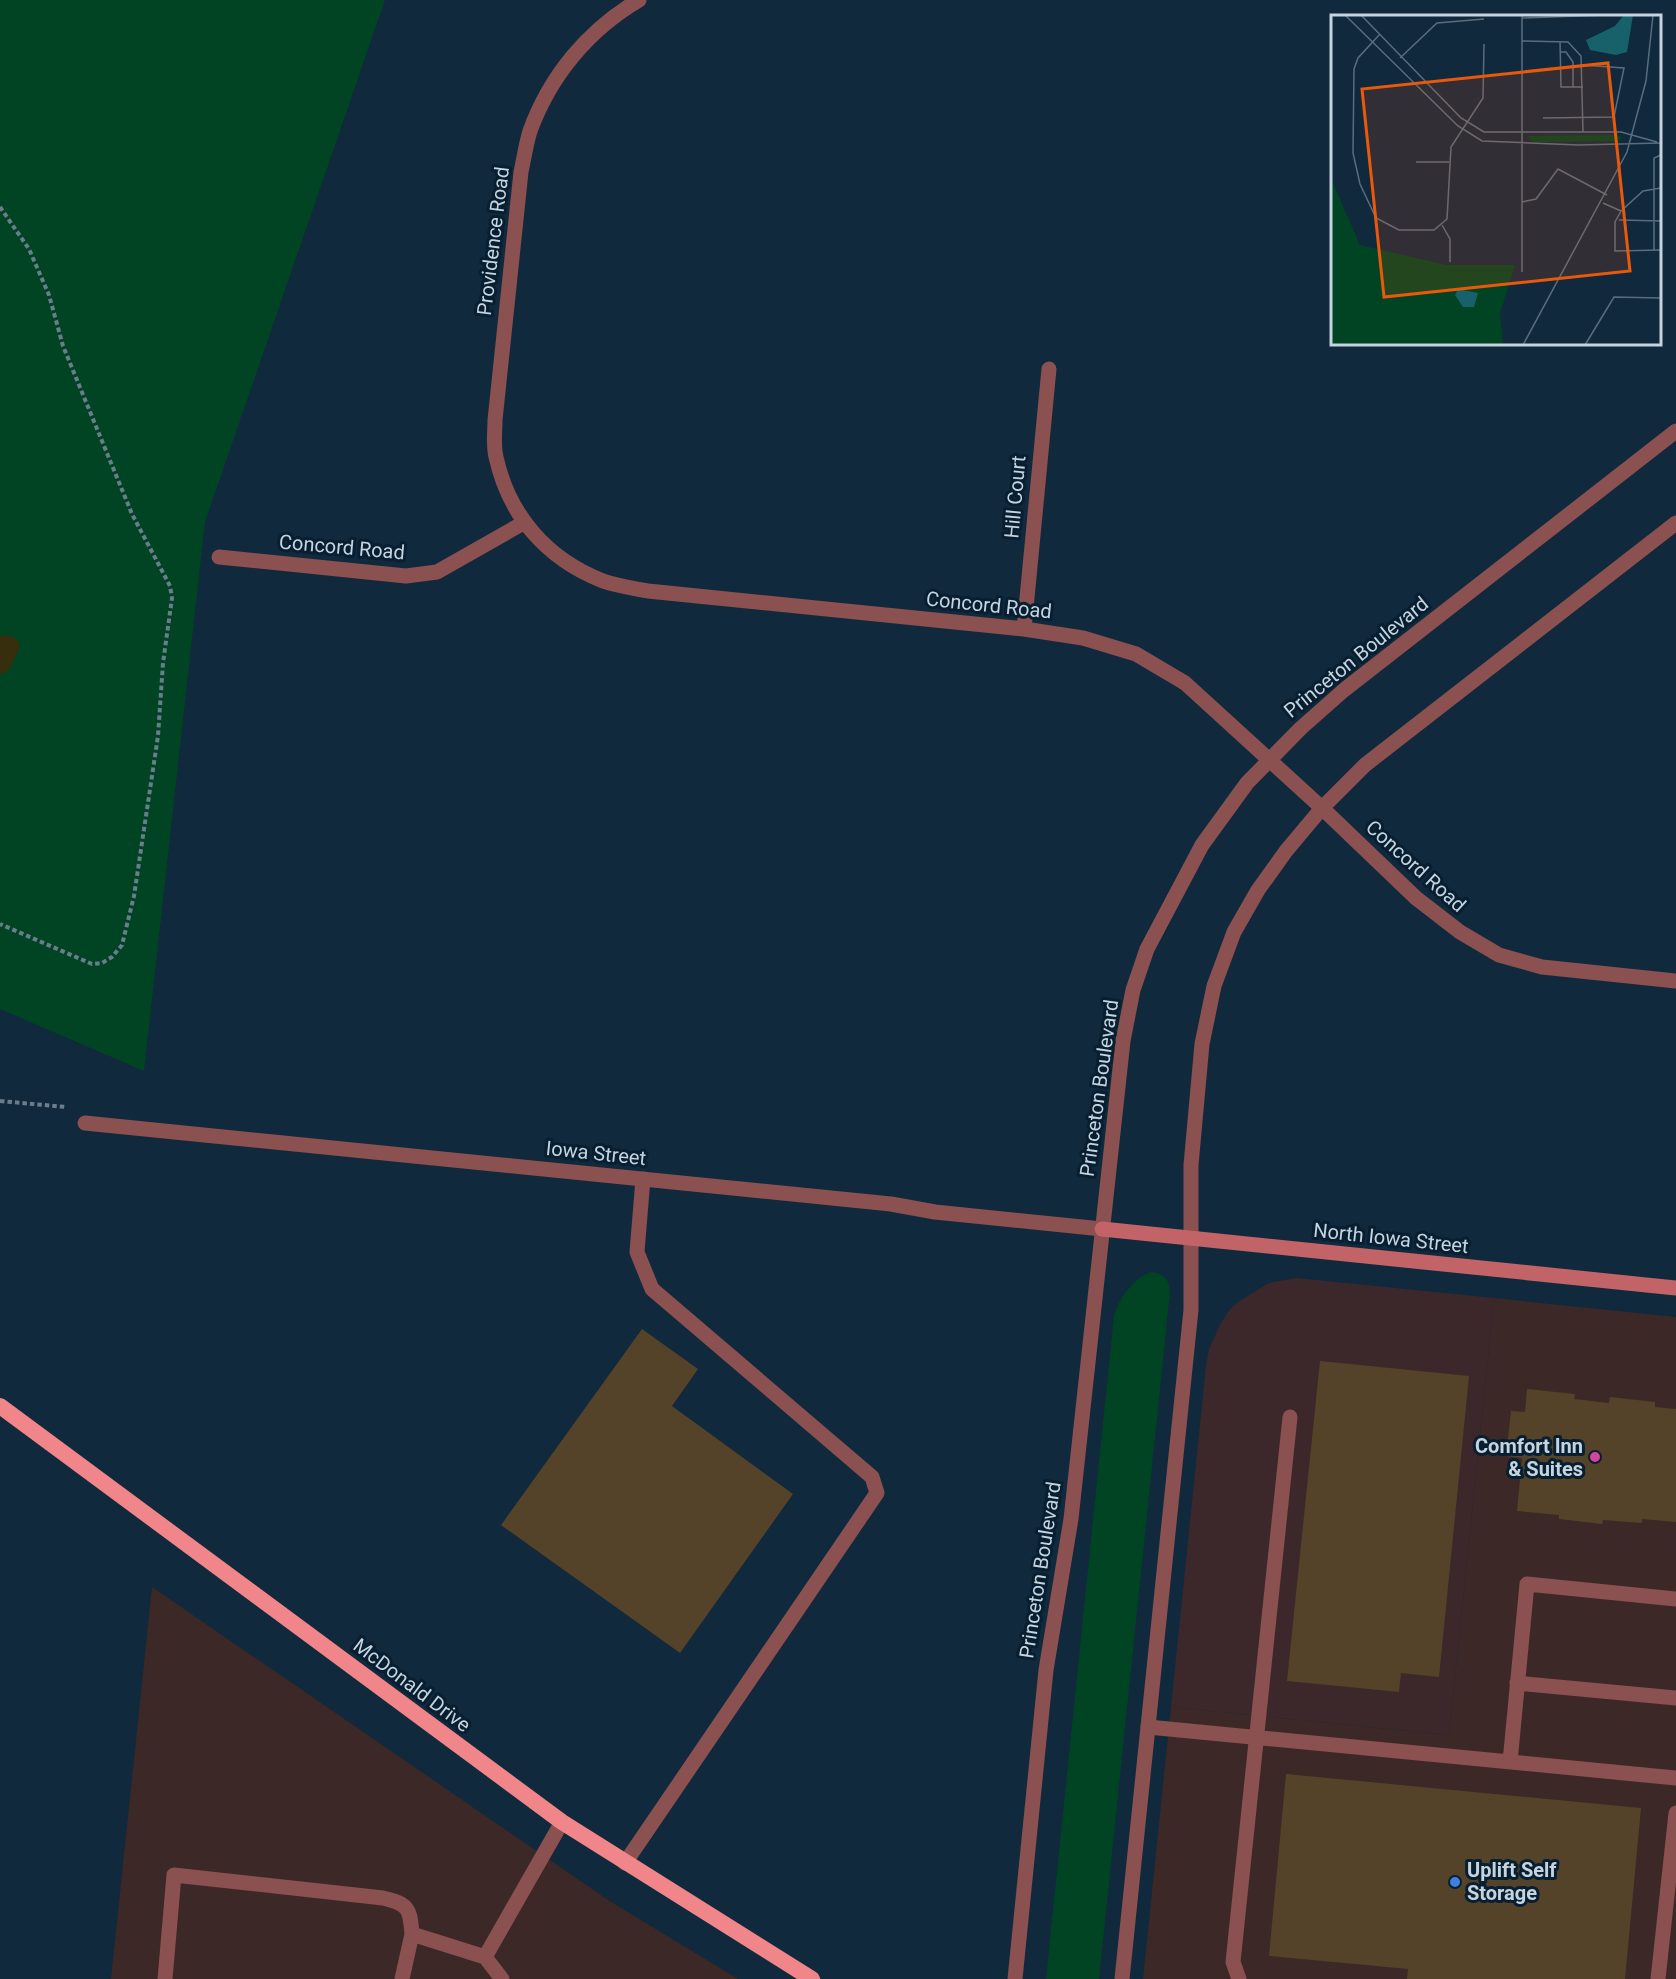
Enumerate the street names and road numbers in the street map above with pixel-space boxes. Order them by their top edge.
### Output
street label: Providence Road [472,165,514,317]
street label: Hill Court [999,455,1031,539]
street label: Concord Road [278,530,406,564]
street label: Concord Road [925,586,1053,624]
street label: Princeton Boulevard [1279,591,1433,723]
street label: Concord Road [1361,815,1471,917]
street label: Princeton Boulevard [1075,998,1123,1178]
street label: Iowa Street [545,1136,647,1170]
street label: North Iowa Street [1312,1218,1470,1258]
street label: Princeton Boulevard [1014,1480,1066,1660]
street label: McDonald Drive [349,1633,475,1737]

